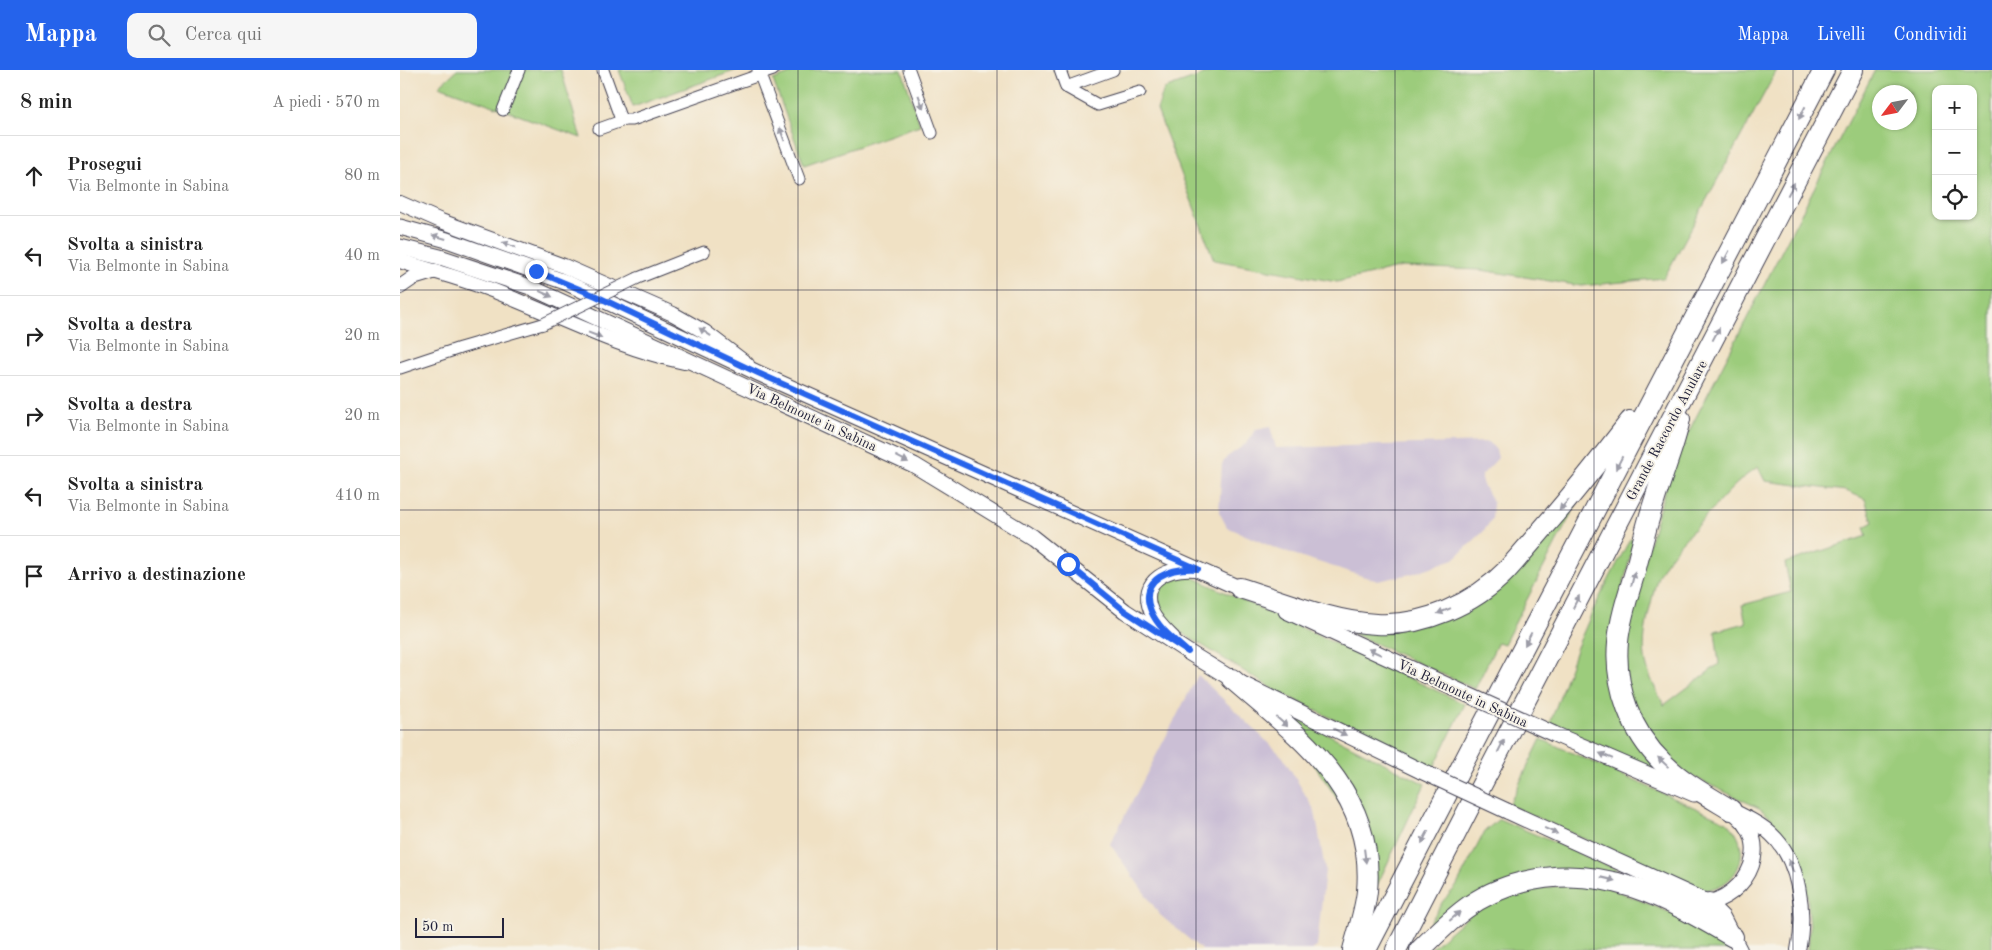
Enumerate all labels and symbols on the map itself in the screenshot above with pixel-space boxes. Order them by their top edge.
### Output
north arrow [1872,85,1917,130]
one-way arrow [918,94,925,109]
one-way arrow [1798,106,1806,121]
one-way arrow [778,126,786,141]
one-way arrow [1787,182,1795,197]
one-way arrow [432,233,447,241]
one-way arrow [502,240,516,248]
one-way arrow [1722,250,1730,264]
route end [525,260,548,283]
one-way arrow [539,291,553,299]
one-way arrow [1712,326,1720,341]
one-way arrow [698,328,712,337]
one-way arrow [588,331,603,339]
street label: Grande Raccordo Anulare [1624,358,1710,503]
street label: Via Belmonte in Sabina [744,382,879,454]
one-way arrow [895,455,909,463]
one-way arrow [1615,456,1623,470]
one-way arrow [1558,498,1570,510]
route start [1057,553,1080,576]
one-way arrow [1629,572,1637,587]
one-way arrow [1572,595,1580,609]
one-way arrow [1436,608,1451,615]
one-way arrow [1524,631,1532,646]
one-way arrow [1368,648,1382,656]
street label: Via Belmonte in Sabina [1395,658,1530,730]
one-way arrow [1276,716,1288,727]
one-way arrow [1332,728,1347,736]
one-way arrow [1497,739,1505,753]
one-way arrow [1599,752,1613,760]
one-way arrow [1657,756,1669,768]
one-way arrow [1544,827,1558,835]
one-way arrow [1421,830,1429,844]
one-way arrow [1361,849,1369,865]
one-way arrow [1787,858,1795,873]
one-way arrow [1600,875,1615,883]
one-way arrow [1449,911,1462,922]
scale bar [415,915,504,938]

